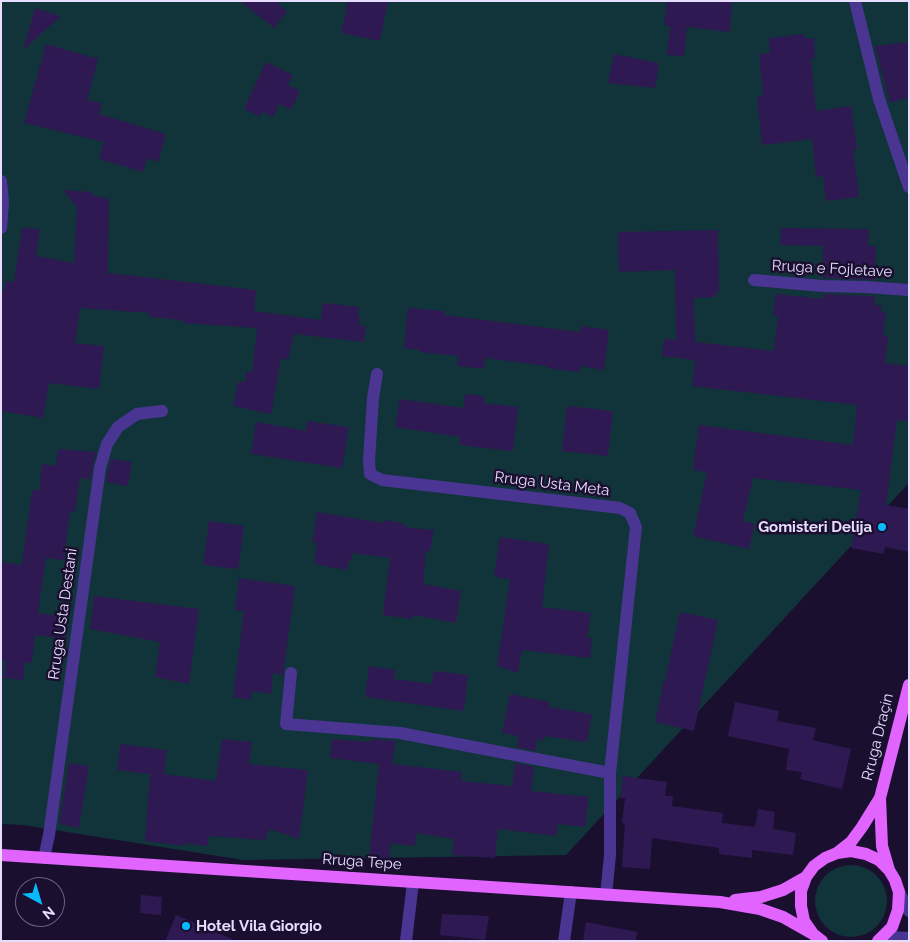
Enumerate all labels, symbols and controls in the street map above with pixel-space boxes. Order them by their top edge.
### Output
street label: Rruga e Fojletave [771,257,893,281]
street label: Rruga Usta Meta [494,468,610,500]
place label: Gomisteri Delija [758,518,872,536]
marker: Gomisteri Delija [876,521,888,533]
street label: Rruga Usta Destani [45,547,81,681]
street label: Rruga Draçin [858,691,898,783]
street label: Rruga Tepe [322,850,402,874]
north arrow [15,877,65,927]
text: N [40,903,58,922]
place label: Hotel Vila Giorgio [196,917,322,935]
marker: Hotel Vila Giorgio [180,920,192,932]

